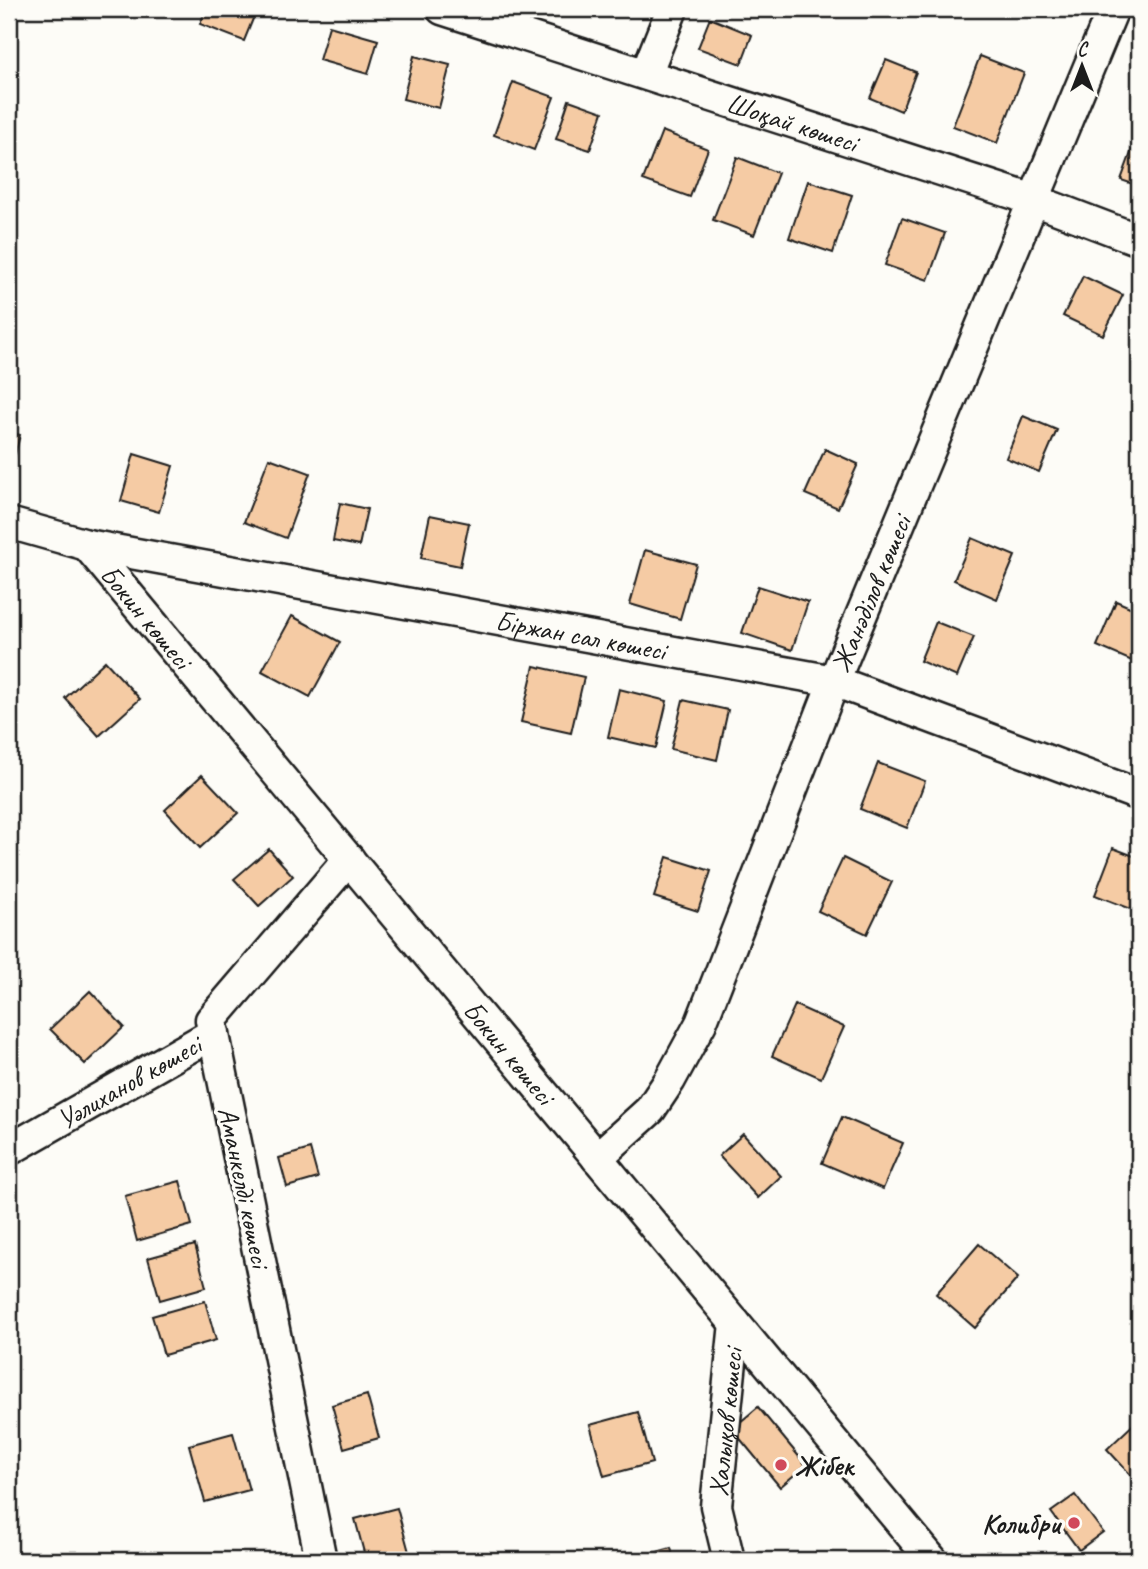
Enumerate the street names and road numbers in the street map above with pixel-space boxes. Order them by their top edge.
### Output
street label: Шоқай көшесі [722,85,865,161]
street label: Жанәділов көшесі [823,507,920,677]
street label: Бокин көшесі [93,558,202,679]
street label: Біржан сал көшесі [493,603,672,669]
street label: Бокин көшесі [455,993,565,1115]
street label: Уәлиханов көшесі [51,1025,211,1137]
street label: Аманкелді көшесі [210,1104,279,1274]
street label: Халықов көшесі [700,1343,751,1498]

